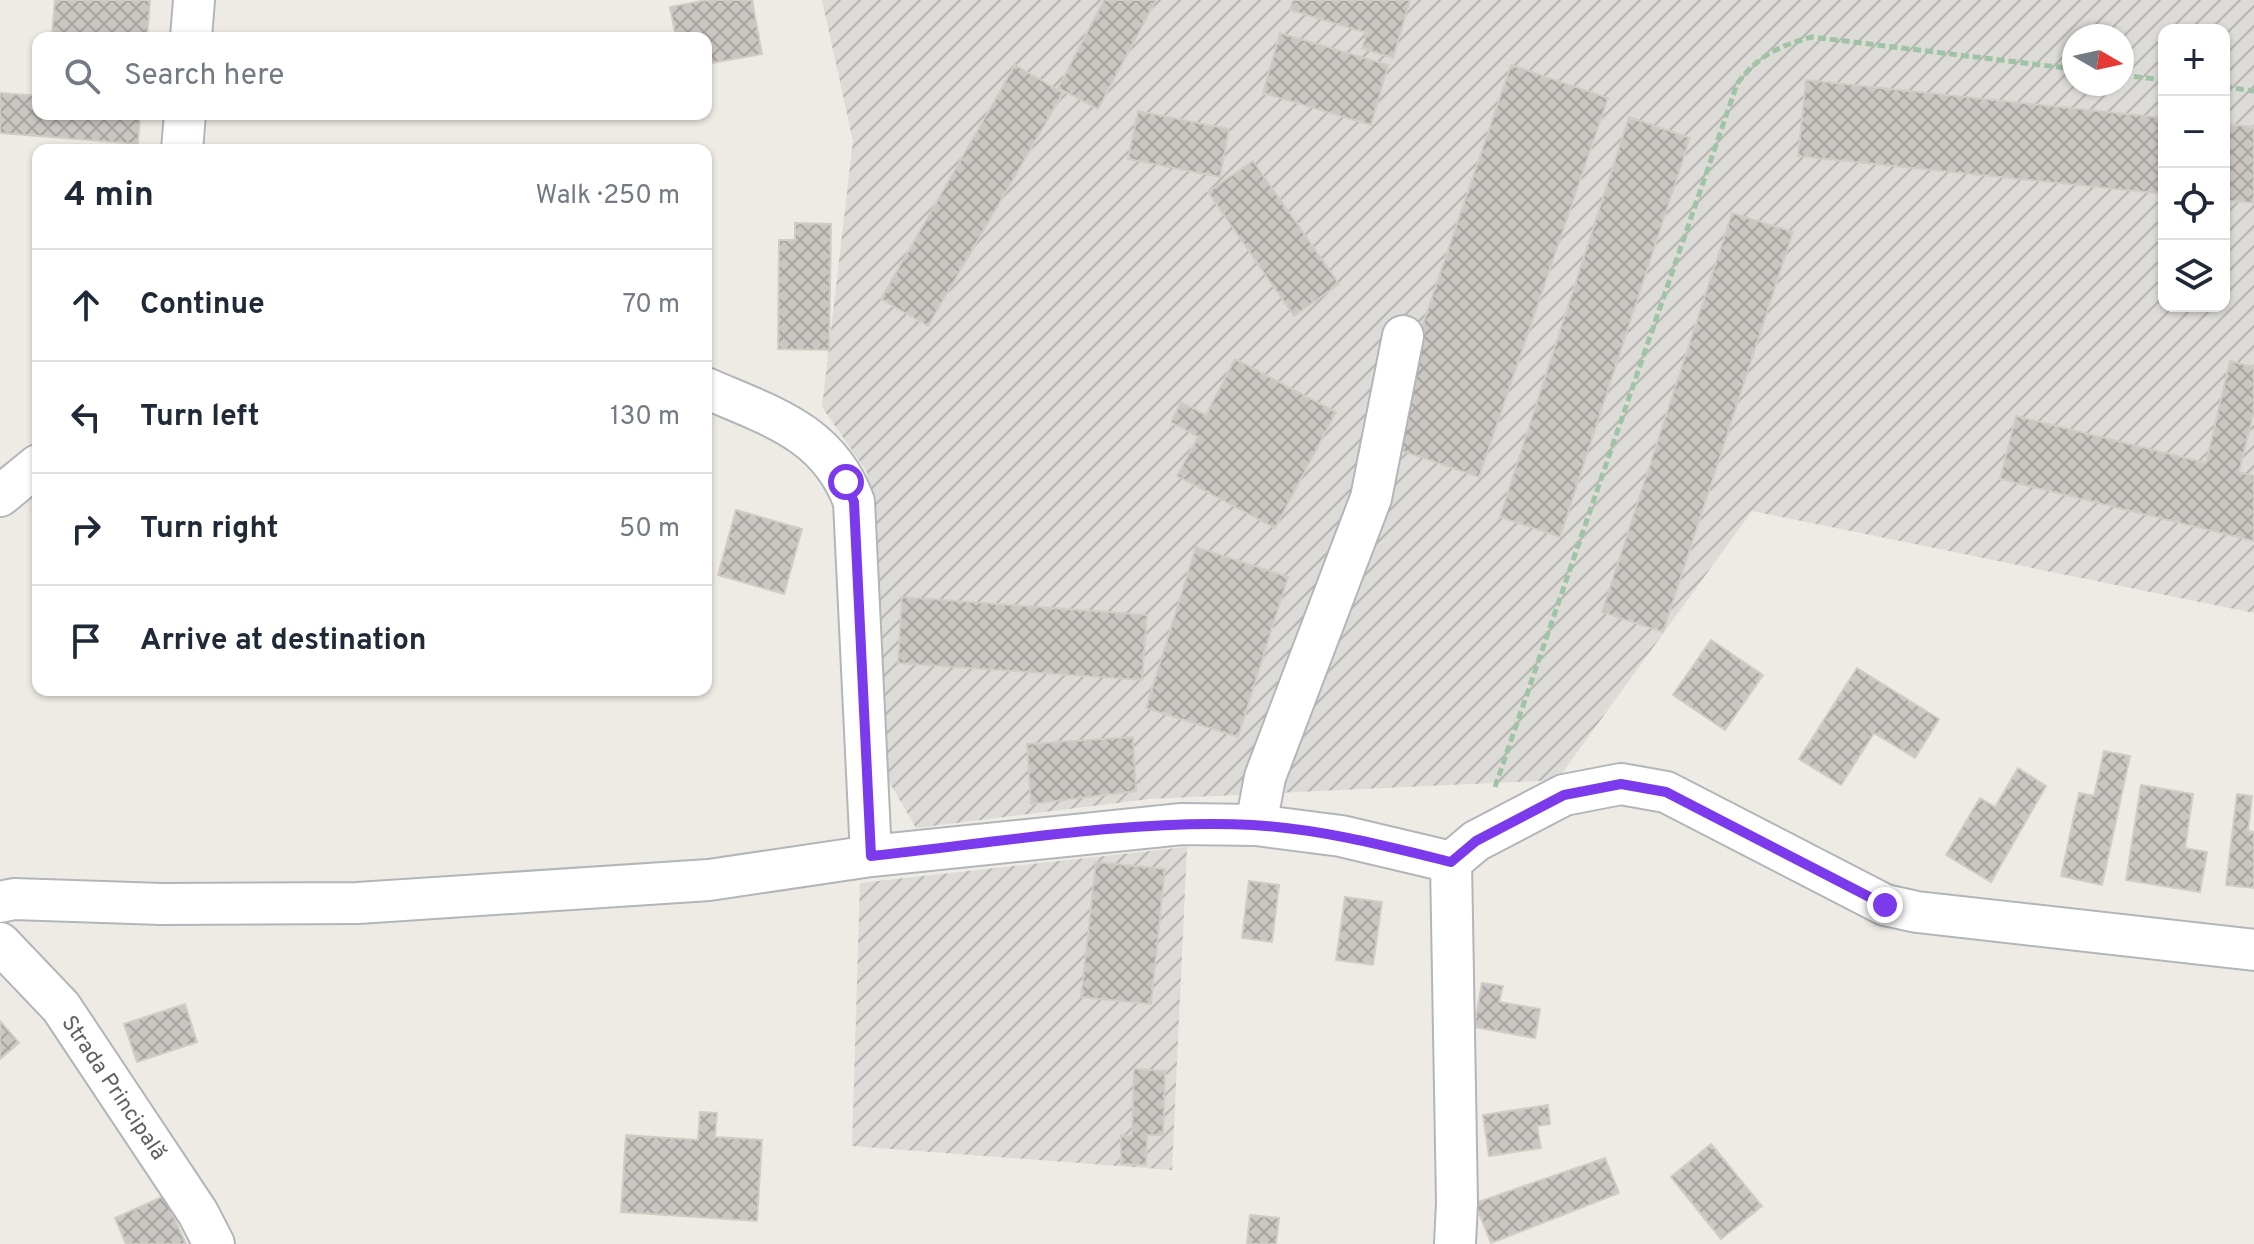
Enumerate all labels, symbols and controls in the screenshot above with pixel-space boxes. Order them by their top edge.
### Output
north arrow [2062,24,2134,96]
map controls [2158,24,2230,312]
button: + [2158,24,2230,96]
search box [32,32,712,120]
icon: search [60,54,104,98]
text: Search here [124,58,284,95]
button: − [2158,96,2230,168]
button: locate [2158,168,2230,240]
text: 4 min [64,175,154,218]
text: Walk · 250 m [535,180,680,213]
button: layers [2158,240,2230,312]
icon: ahead [64,283,108,327]
text: Continue [140,287,265,324]
text: 70 m [622,289,680,322]
icon: left [64,395,108,439]
text: Turn left [140,399,260,436]
text: 130 m [610,401,680,434]
route start [828,464,864,500]
icon: right [64,507,108,551]
text: Turn right [140,511,278,548]
text: 50 m [619,513,680,546]
icon: arrive [64,619,108,663]
text: Arrive at destination [140,623,426,660]
route end [1867,887,1903,923]
street label: Strada Principală [55,1011,171,1166]

